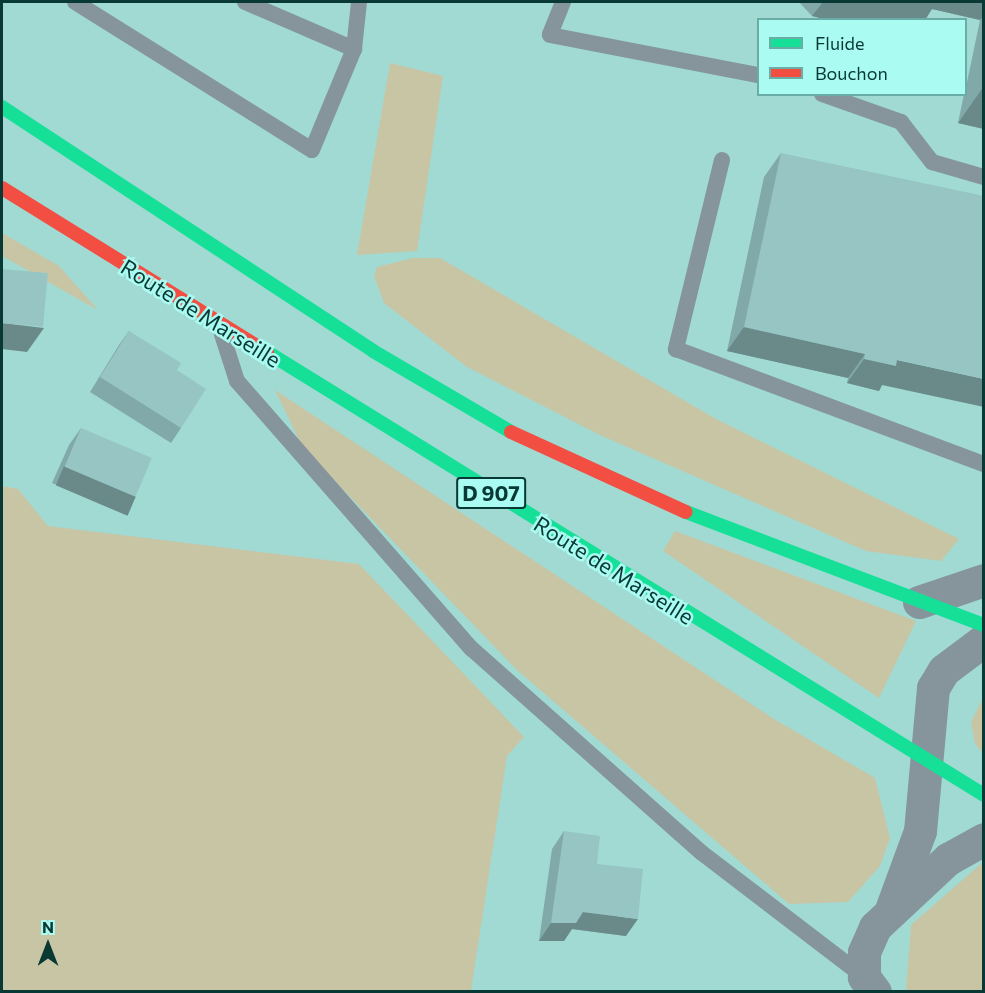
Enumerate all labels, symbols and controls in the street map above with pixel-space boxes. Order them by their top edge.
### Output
legend [757,18,967,96]
text: Fluide [815,32,864,54]
text: Bouchon [815,62,888,84]
street label: Route de Marseille [116,253,286,373]
road number: D 907 [455,475,527,511]
street label: Route de Marseille [529,510,699,630]
north arrow [18,915,78,975]
text: N [42,917,54,936]

